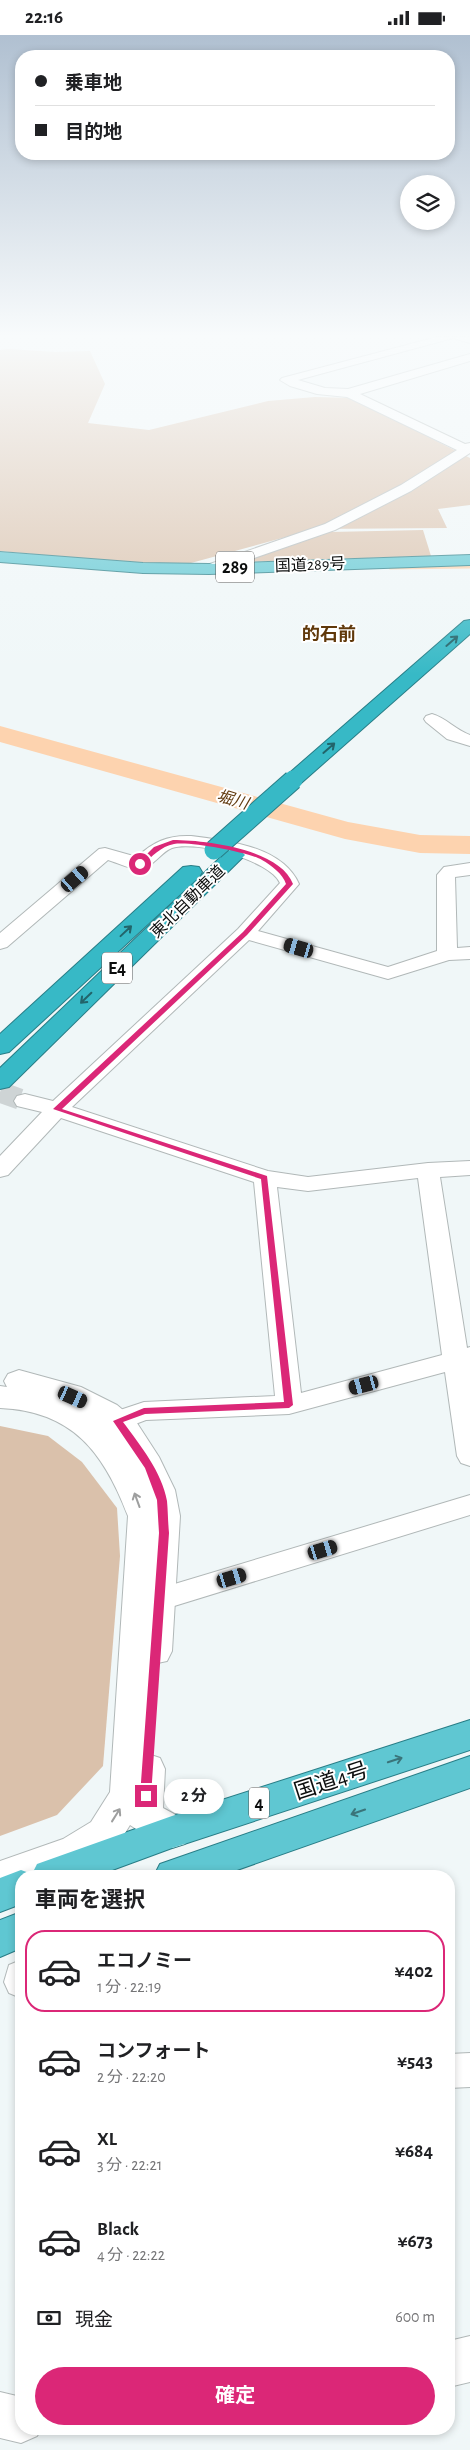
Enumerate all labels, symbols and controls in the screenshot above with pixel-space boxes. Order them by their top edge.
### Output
text: 22:16 [25,8,63,27]
text: 乗車地 [65,74,122,93]
text: 目的地 [65,123,122,142]
map controls [400,175,455,230]
button: layers [400,175,455,230]
road number: 289 [216,551,254,583]
street label: 国道289号 [275,555,345,574]
district label: 的石前 [302,624,356,644]
one-way arrow [445,635,458,647]
one-way arrow [323,742,336,754]
water label: 堀川 [215,787,253,813]
route start [129,853,151,875]
street label: 東北自動車道 [147,862,228,941]
car [58,863,91,895]
one-way arrow [120,925,133,937]
car [282,937,315,959]
road number: E4 [102,953,132,983]
one-way arrow [80,992,92,1004]
car [347,1374,380,1396]
car [56,1384,89,1410]
one-way arrow [132,1493,142,1508]
car [306,1538,339,1562]
car [215,1566,248,1590]
one-way arrow [386,1754,402,1764]
street label: 国道4号 [291,1758,371,1803]
callout: 2 分 [164,1779,224,1813]
route end [135,1785,157,1807]
road number: 4 [249,1787,269,1819]
text: 2 分 [181,1788,207,1804]
one-way arrow [111,1808,122,1822]
one-way arrow [351,1808,366,1817]
text: 車両を選択 [35,1889,145,1911]
icon: car [37,1949,82,1994]
text: エコノミー [97,1952,192,1971]
text: ¥402 [395,1962,433,1981]
text: 1 分 · 22:19 [97,1979,161,1995]
icon: car [37,2039,82,2084]
text: コンフォート [97,2042,210,2061]
text: ¥543 [397,2052,433,2071]
text: 2 分 · 22:20 [97,2069,166,2085]
icon: car [37,2129,82,2174]
text: XL [97,2130,117,2149]
text: ¥684 [395,2142,433,2161]
text: 3 分 · 22:21 [97,2157,162,2173]
icon: car [37,2219,82,2264]
text: Black [97,2220,139,2239]
text: ¥673 [397,2232,433,2251]
text: 4 分 · 22:22 [97,2247,165,2263]
icon: cash [35,2304,63,2332]
text: 600 m [395,2309,435,2325]
text: 現金 [75,2311,113,2330]
button: 確定 [35,2367,435,2425]

